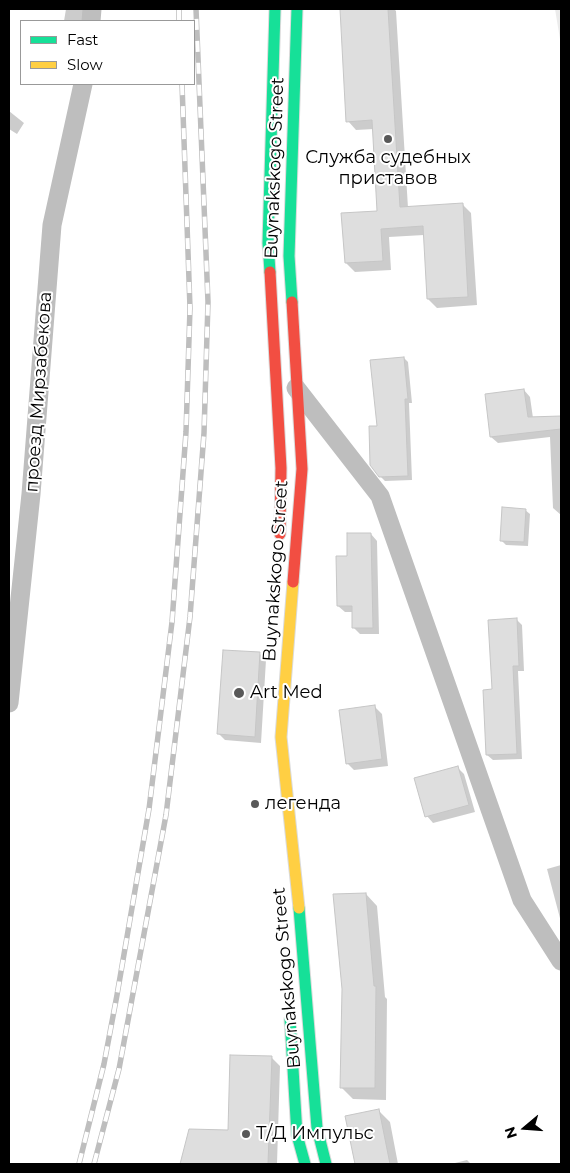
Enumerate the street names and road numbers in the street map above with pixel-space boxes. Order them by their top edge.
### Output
street label: Buynakskogo Street [261,77,289,259]
street label: проезд Мирзабекова [21,291,57,493]
street label: Buynakskogo Street [259,480,293,662]
street label: Buynakskogo Street [268,886,306,1070]

